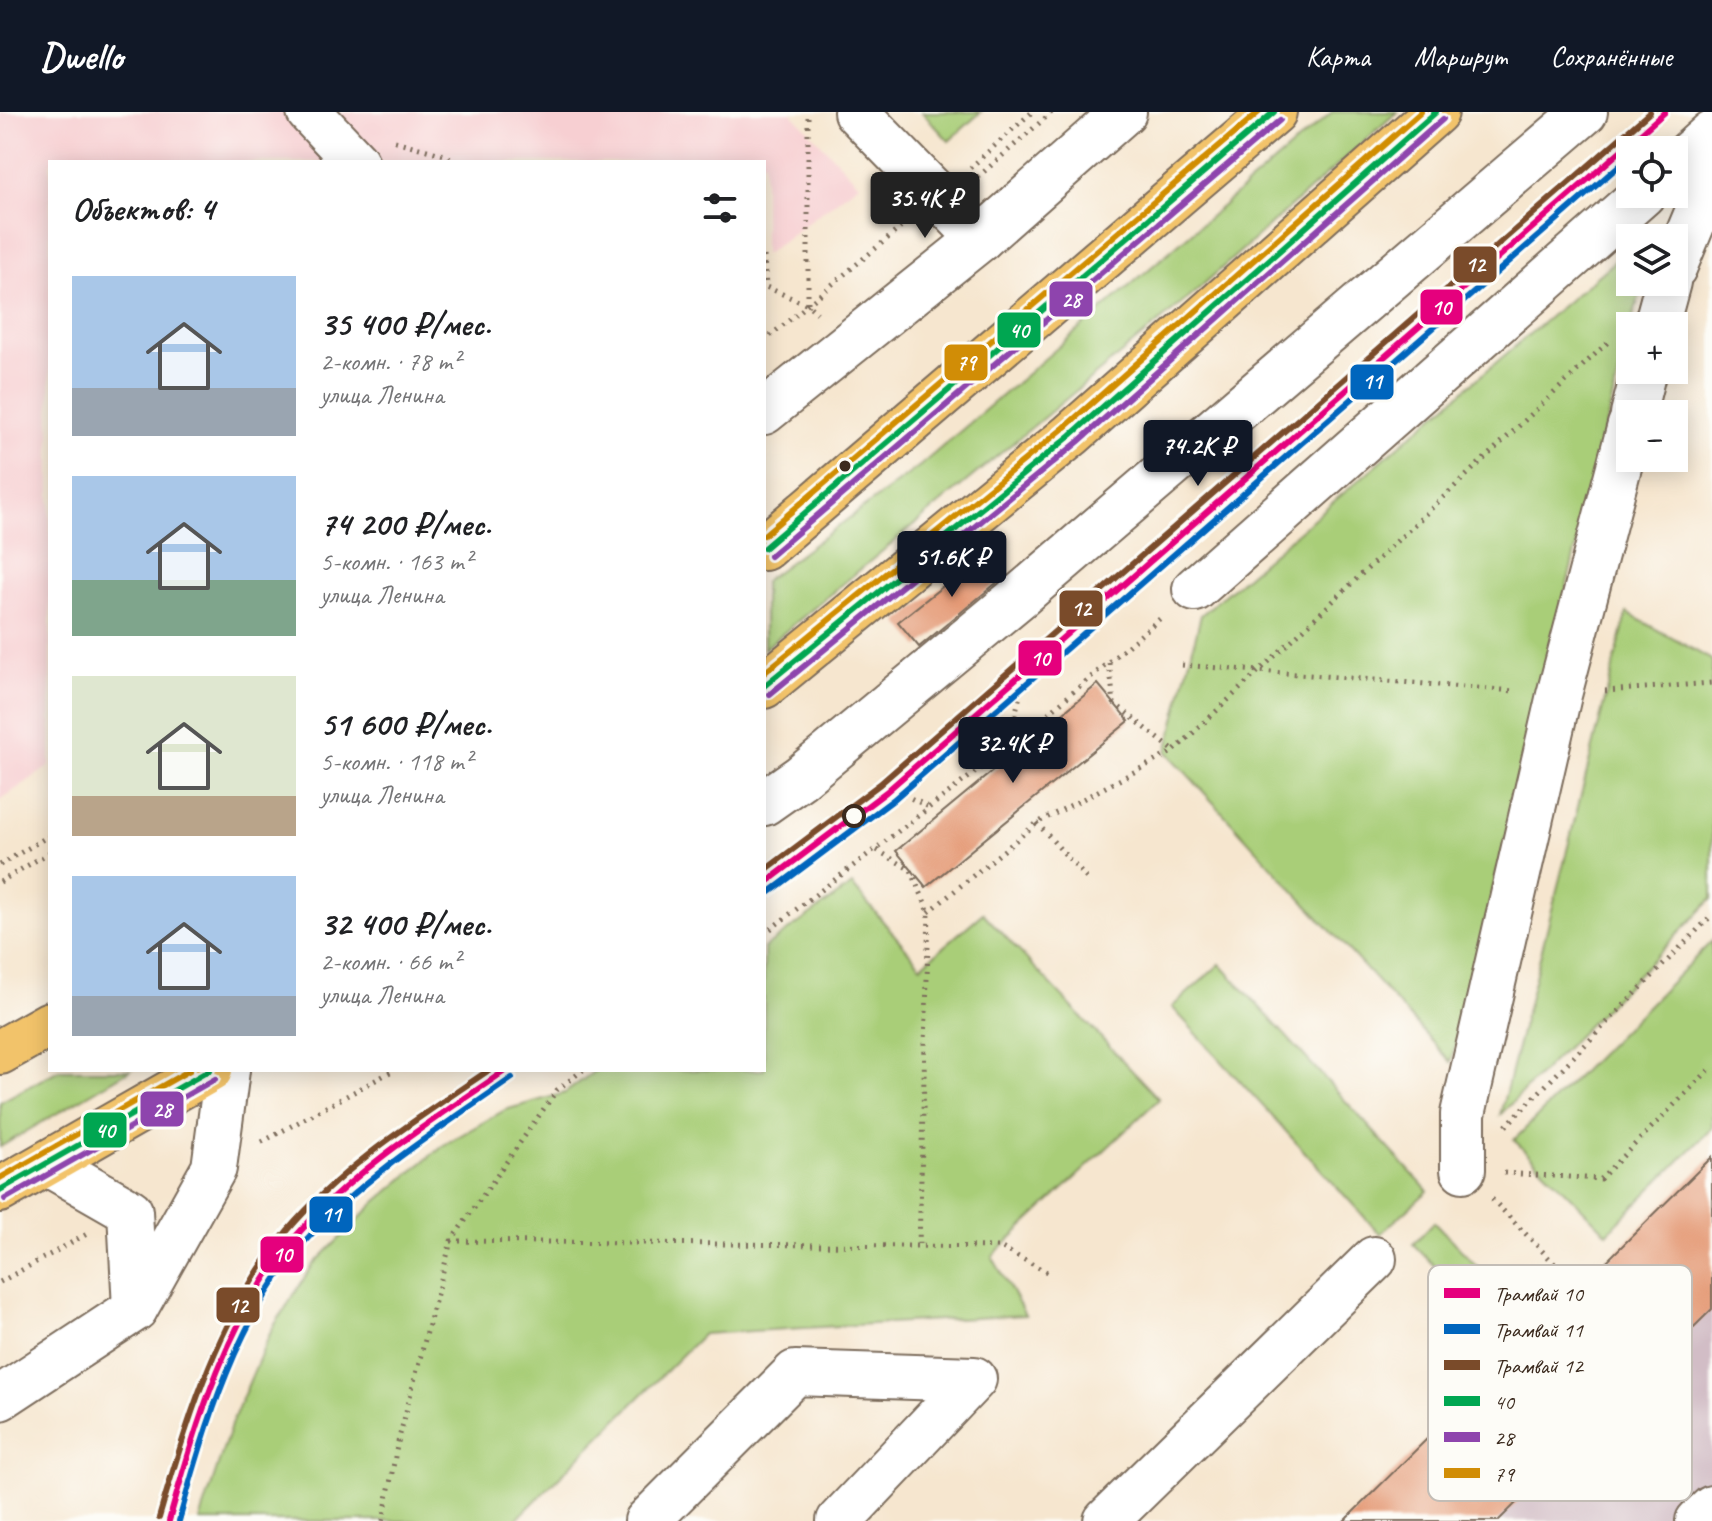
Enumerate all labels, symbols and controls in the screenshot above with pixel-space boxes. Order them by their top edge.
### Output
text: Dwello [40,33,123,80]
text: Карта [1306,39,1370,74]
text: Маршрут [1414,39,1506,74]
text: Сохранённые [1550,39,1672,74]
map controls [1616,136,1688,472]
button: locate [1616,136,1688,208]
pin: 35.4K ₽ [851,172,999,240]
text: 35.4K ₽ [889,181,961,214]
icon: filters [698,186,742,230]
text: Объектов: 4 [72,187,214,230]
button: layers [1616,224,1688,296]
line badge: 12 [1452,245,1498,284]
text: 12 [1465,251,1487,279]
line badge: 28 [1048,280,1094,318]
text: 28 [1061,286,1084,314]
line badge: 10 [1419,288,1464,326]
text: 10 [1431,294,1453,322]
text: 35 400 ₽/мес. [320,302,491,345]
icon: home [136,308,232,404]
line badge: 40 [996,311,1042,349]
button: + [1616,312,1688,384]
text: 40 [1009,317,1031,345]
line badge: 79 [943,343,989,382]
text: 2-комн. · 78 m² [320,345,460,378]
text: 79 [956,349,978,377]
line badge: 11 [1349,363,1395,401]
text: 11 [1362,368,1384,396]
text: улица Ленина [320,378,444,411]
button: − [1616,400,1688,472]
pin: 74.2K ₽ [1124,420,1272,488]
text: 74.2K ₽ [1161,429,1235,462]
unlabelled marker [837,458,853,474]
text: 74 200 ₽/мес. [320,502,491,545]
icon: home [136,508,232,604]
pin: 51.6K ₽ [878,531,1026,599]
text: 51.6K ₽ [915,540,989,573]
text: 5-комн. · 163 m² [320,545,472,578]
text: улица Ленина [320,578,444,611]
line badge: 12 [1058,589,1104,628]
text: 12 [1071,595,1093,623]
line badge: 10 [1017,639,1063,677]
text: 10 [1030,645,1052,673]
text: 51 600 ₽/мес. [320,702,491,745]
icon: home [136,708,232,804]
pin: 32.4K ₽ [939,717,1087,785]
text: 32.4K ₽ [976,726,1050,759]
text: 5-комн. · 118 m² [320,745,472,778]
text: улица Ленина [320,778,444,811]
unlabelled marker [843,805,865,827]
text: 32 400 ₽/мес. [320,902,491,945]
icon: home [136,908,232,1004]
text: 2-комн. · 66 m² [320,945,460,978]
text: улица Ленина [320,978,444,1011]
line badge: 28 [139,1090,185,1128]
text: 28 [152,1096,175,1124]
line badge: 40 [82,1111,128,1149]
text: 40 [95,1117,117,1145]
line badge: 11 [308,1195,354,1234]
text: 11 [321,1201,343,1229]
line badge: 10 [259,1235,305,1274]
text: 10 [272,1241,294,1269]
legend [1428,1265,1692,1501]
text: Трамвай 10 [1494,1280,1585,1308]
line badge: 12 [215,1286,261,1324]
text: 12 [228,1292,250,1320]
text: Трамвай 11 [1494,1316,1584,1344]
text: Трамвай 12 [1494,1352,1585,1380]
text: 40 [1494,1388,1516,1416]
text: 28 [1494,1424,1516,1452]
text: 79 [1494,1460,1516,1488]

